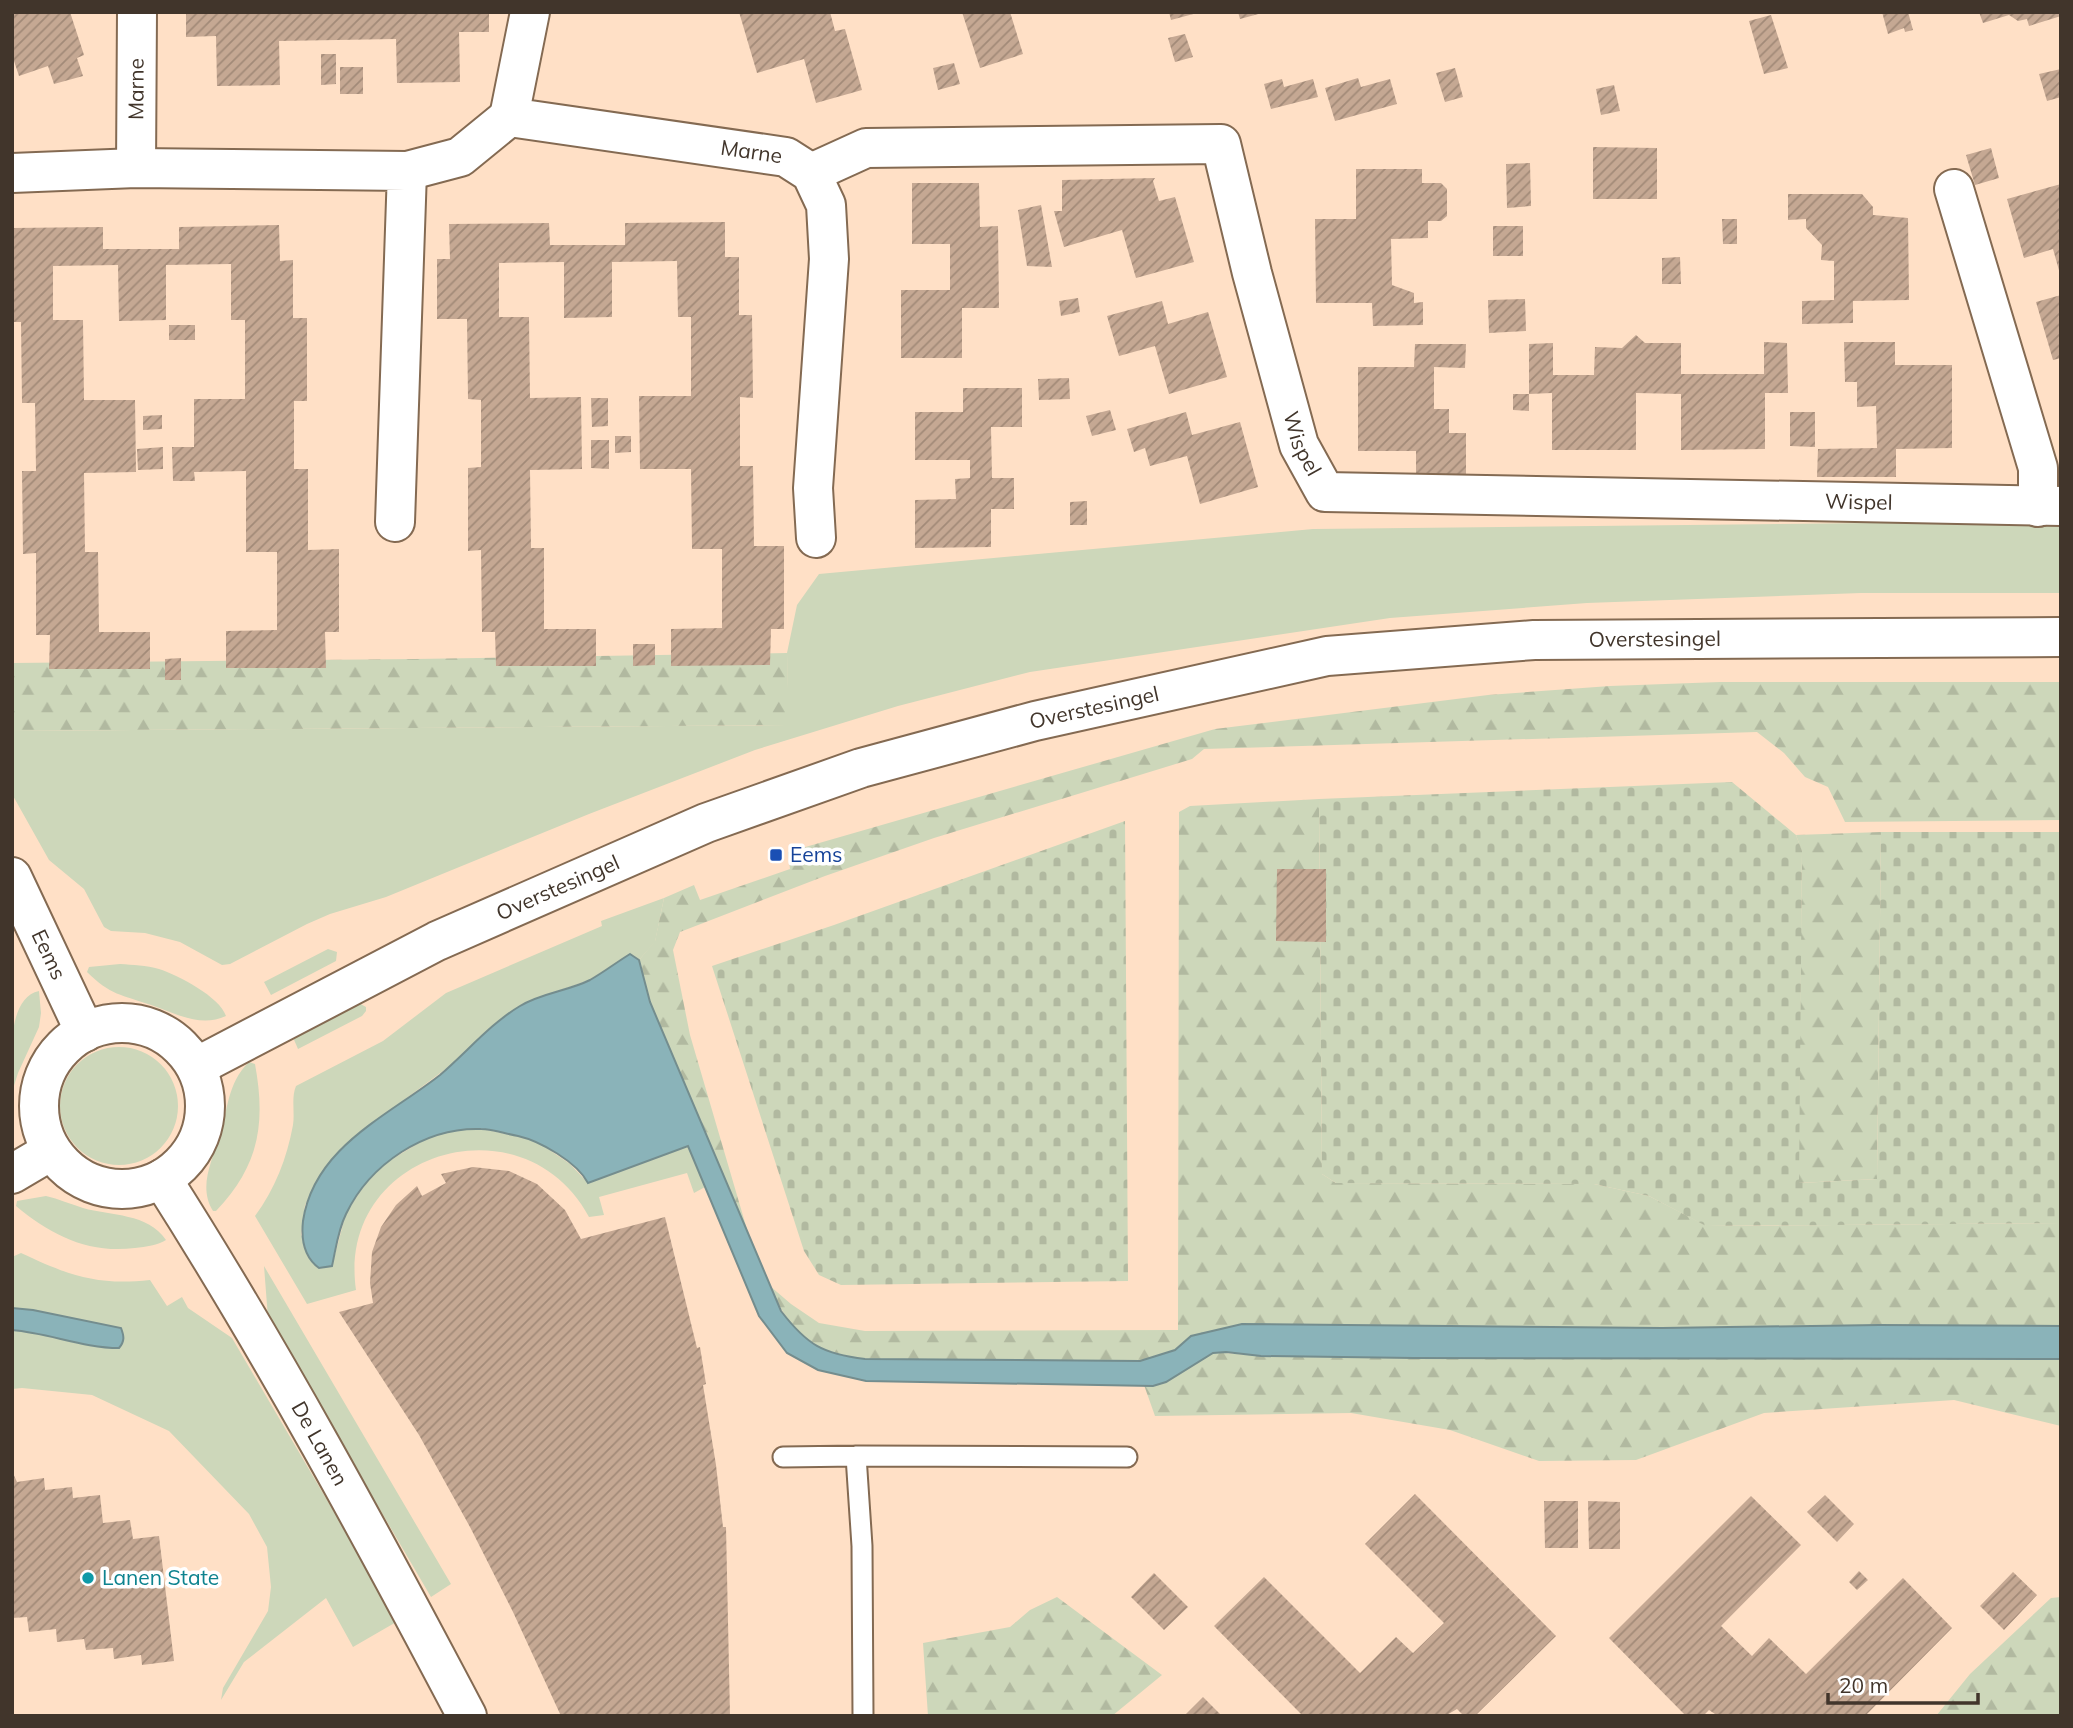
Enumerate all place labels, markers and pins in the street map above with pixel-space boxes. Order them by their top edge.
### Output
place label: Eems [790,841,843,867]
marker: Eems [768,847,784,863]
place label: Lanen State [102,1564,219,1590]
marker: Lanen State [80,1570,96,1586]

